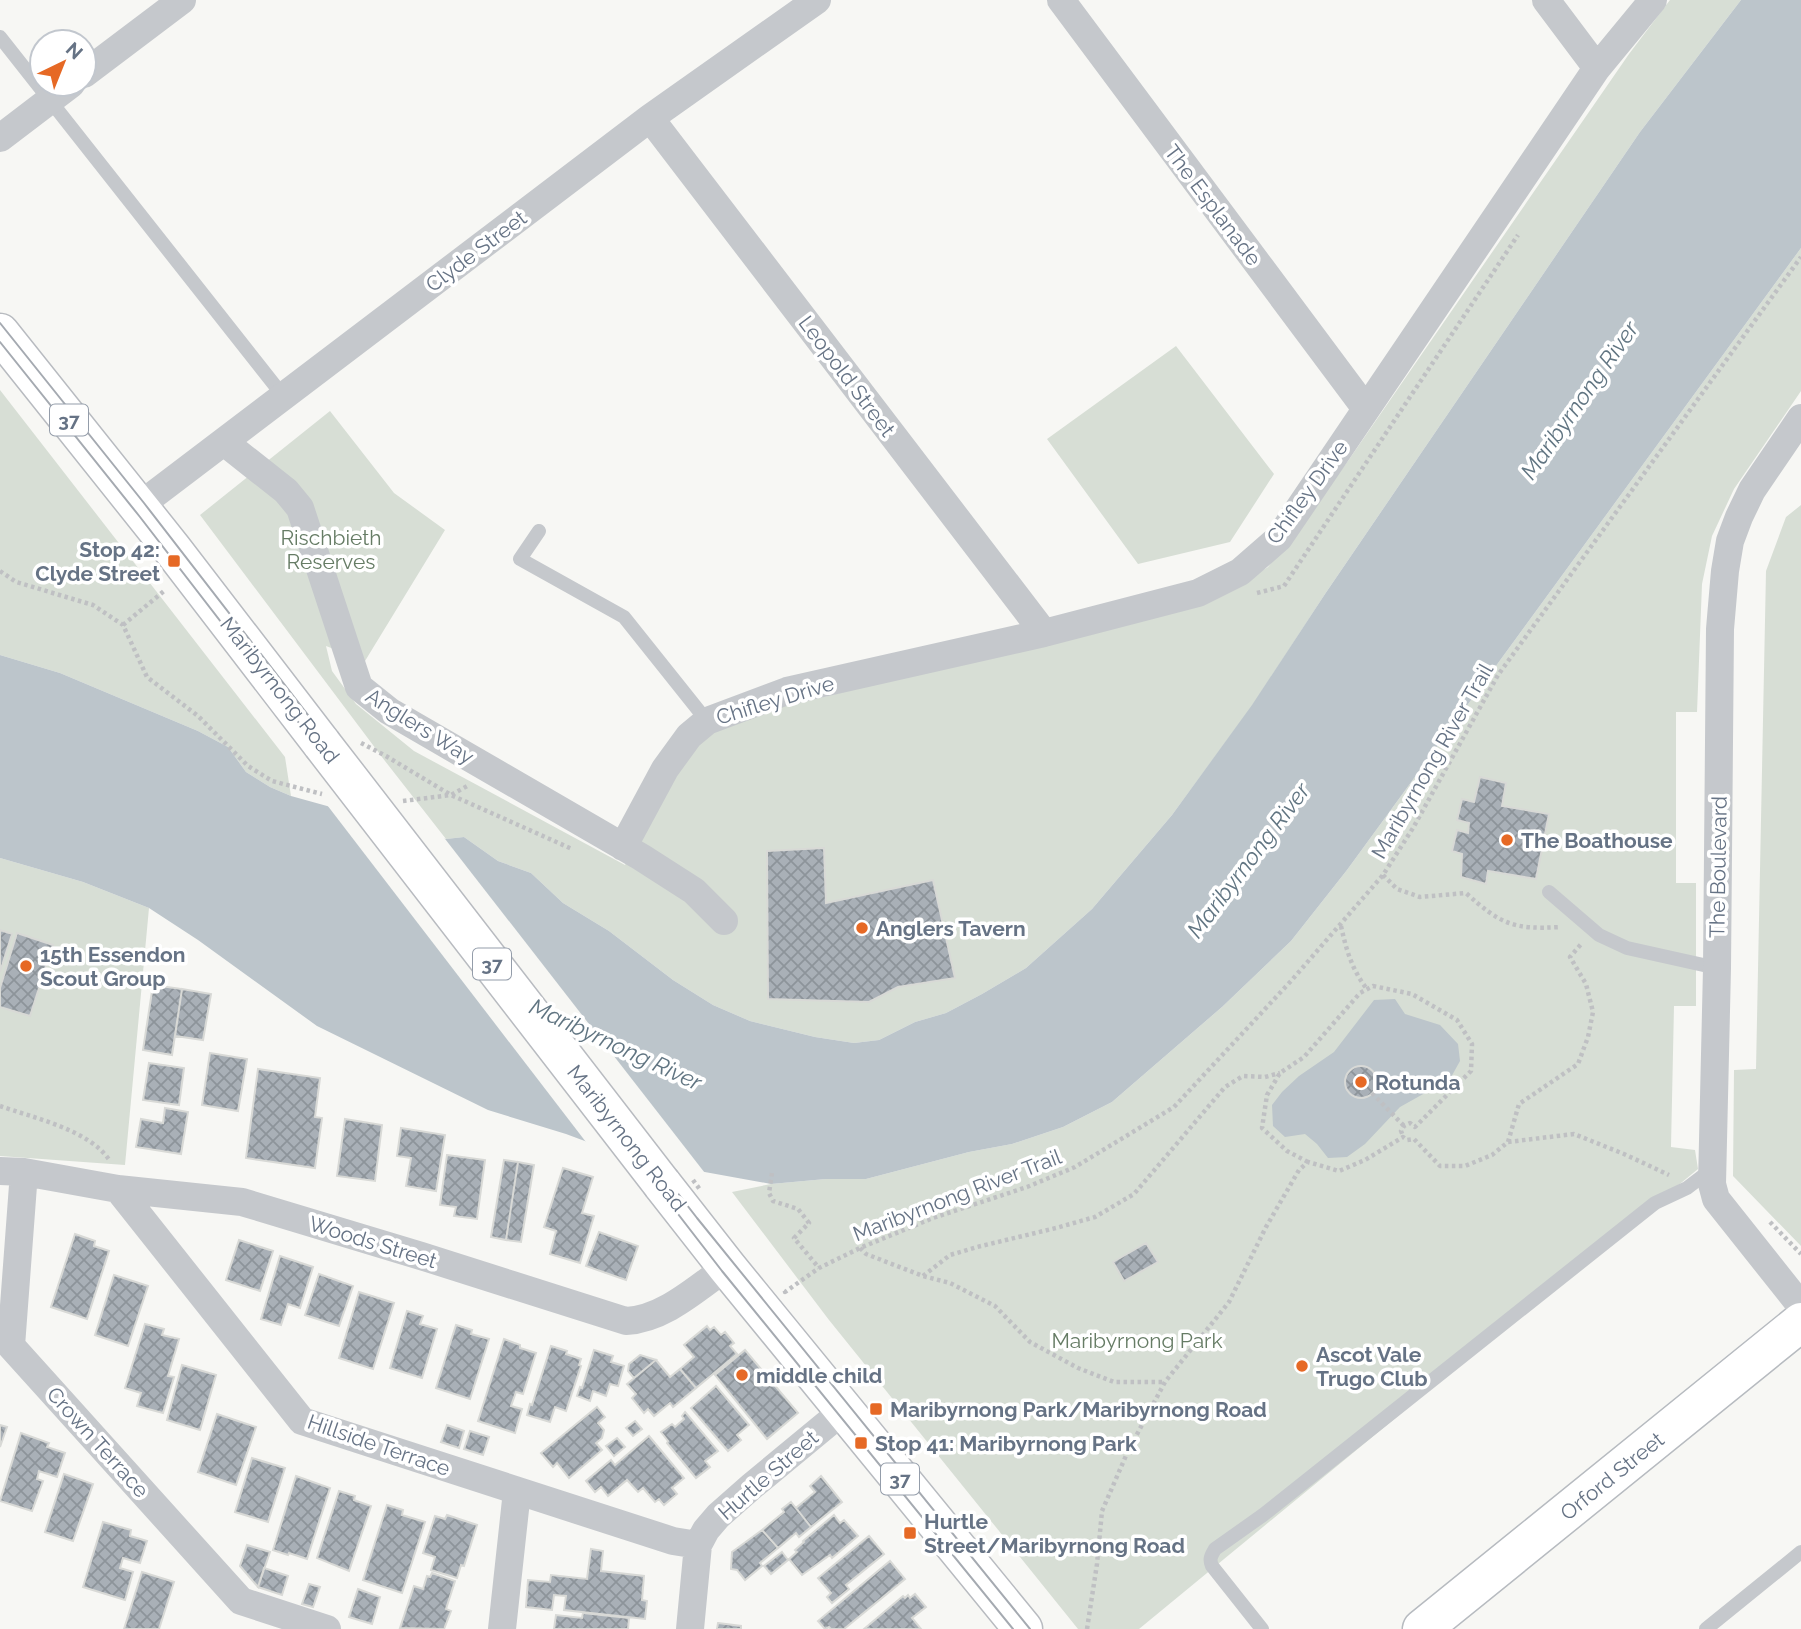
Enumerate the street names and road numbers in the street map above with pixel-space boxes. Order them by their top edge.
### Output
street label: The Esplanade [1159,140,1267,270]
street label: Clyde Street [421,205,531,297]
street label: Leopold Street [793,311,901,441]
road number: 37 [50,404,88,436]
street label: Chifley Drive [1261,435,1353,549]
street label: Maribyrnong Road [215,612,345,768]
street label: Maribyrnong River Trail [1366,659,1498,863]
street label: Chifley Drive [713,670,837,730]
street label: Anglers Way [361,683,479,769]
street label: The Boulevard [1704,796,1732,938]
road number: 37 [473,948,511,980]
street label: Maribyrnong Road [562,1060,692,1216]
street label: Maribyrnong River Trail [849,1144,1065,1246]
street label: Woods Street [306,1211,440,1273]
street label: Crown Terrace [42,1382,154,1502]
street label: Hillside Terrace [304,1409,454,1481]
street label: Hurtle Street [713,1425,823,1525]
street label: Orford Street [1555,1427,1669,1525]
road number: 37 [881,1464,919,1494]

